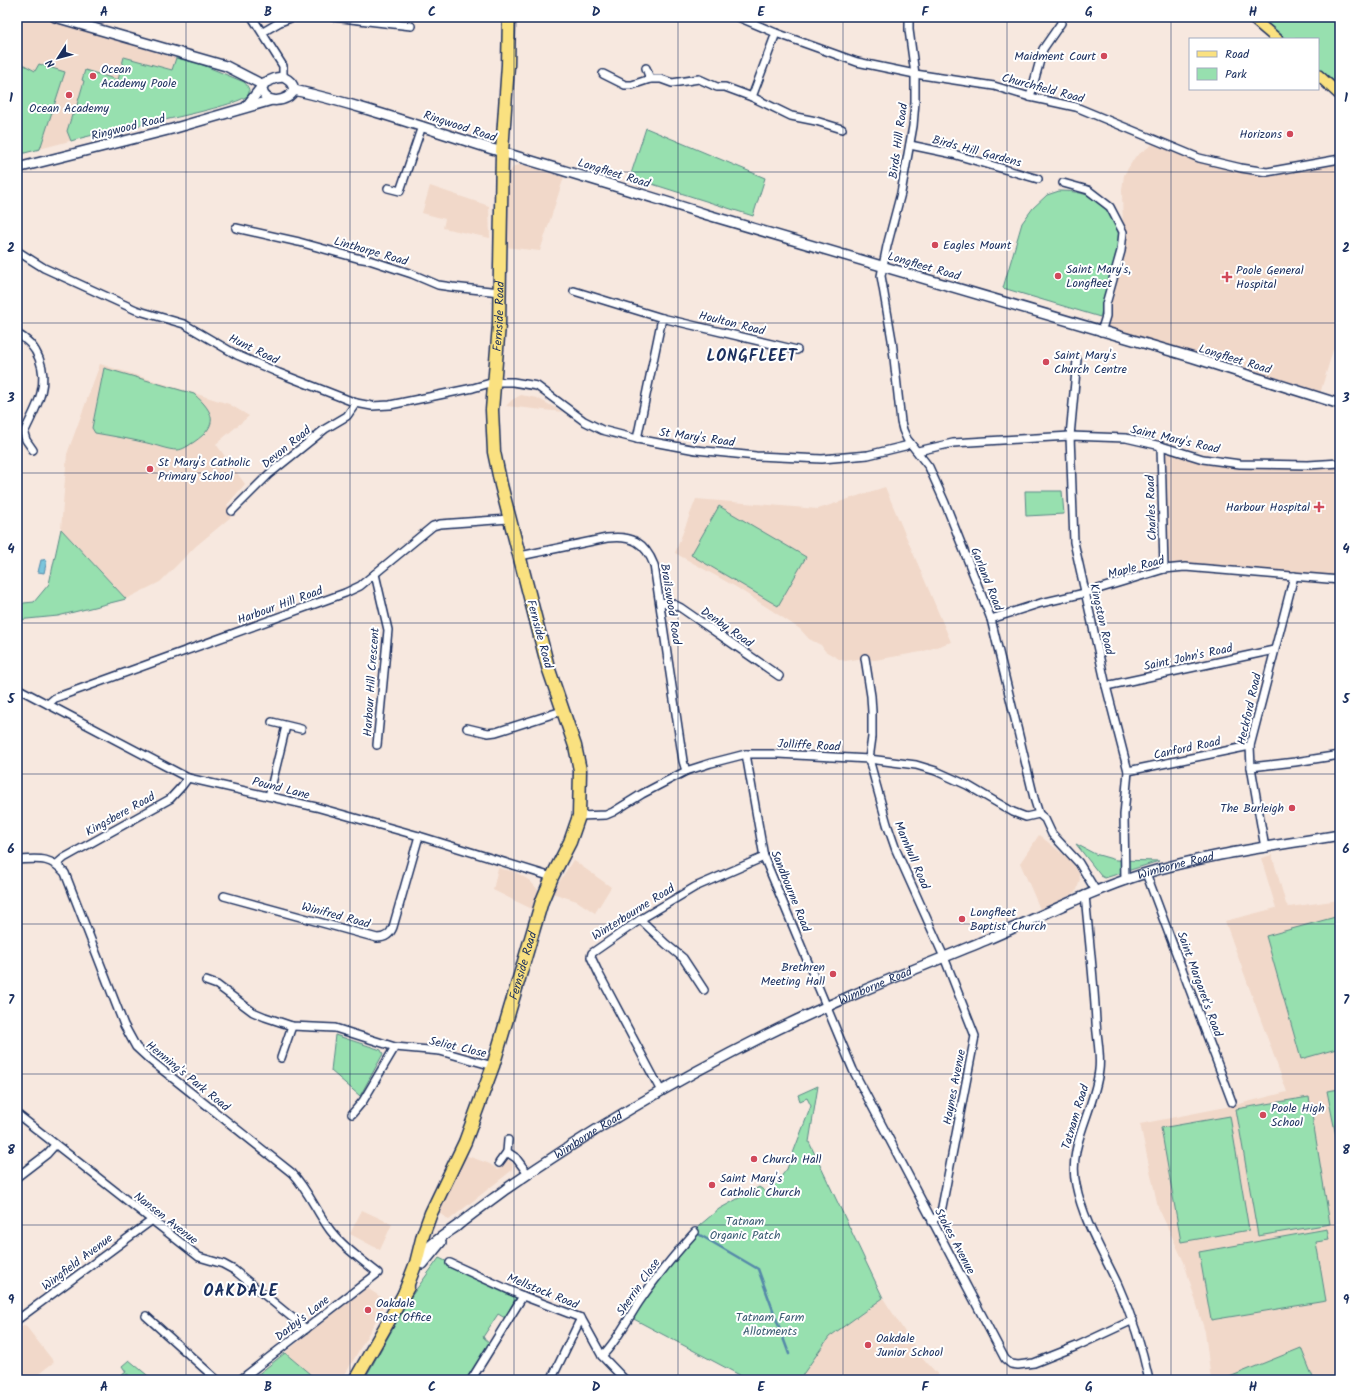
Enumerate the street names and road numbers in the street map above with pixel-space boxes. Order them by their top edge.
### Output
street label: Churchfield Road [1000,68,1087,109]
street label: Birds Hill Road [884,101,913,180]
street label: Ringwood Road [421,106,500,148]
street label: Ringwood Road [89,109,168,146]
street label: Birds Hill Gardens [930,130,1024,173]
street label: Longfleet Road [575,153,653,194]
street label: Linthorpe Road [332,232,411,271]
street label: Longfleet Road [885,247,963,286]
street label: Fernside Road [488,280,510,352]
street label: Houlton Road [697,306,768,341]
street label: Hunt Road [225,329,283,370]
street label: Longfleet Road [1196,339,1274,380]
street label: Saint Mary's Road [1128,420,1222,459]
street label: Devon Road [257,421,316,473]
street label: St Mary's Road [658,423,737,452]
street label: Charles Road [1141,474,1162,541]
street label: Garland Road [965,545,1008,615]
street label: Maple Road [1106,551,1168,584]
street label: Brailswood Road [655,562,686,647]
street label: Harbour Hill Road [235,581,326,630]
street label: Kingston Road [1084,582,1119,658]
street label: Fernside Road [521,598,558,672]
street label: Denby Road [697,602,758,653]
street label: Harbour Hill Crescent [358,627,385,737]
street label: Saint John's Road [1142,639,1235,676]
street label: Heckford Road [1232,670,1267,747]
street label: Canford Road [1152,732,1223,765]
street label: Jolliffe Road [777,734,842,757]
street label: Pound Lane [250,772,312,805]
street label: Kingsbere Road [82,787,159,841]
street label: Marnhull Road [889,818,935,893]
street label: Wimborne Road [1135,847,1217,885]
street label: Sandbourne Road [766,848,816,936]
street label: Winterbourne Road [588,879,679,946]
street label: Winifred Road [299,897,373,934]
street label: Fernside Road [504,928,543,1002]
street label: Saint Margaret's Road [1172,929,1228,1040]
street label: Wimborne Road [836,962,916,1010]
street label: Seliot Close [427,1032,489,1063]
street label: Henning's Park Road [142,1036,235,1117]
street label: Haynes Avenue [938,1047,971,1126]
street label: Tatnam Road [1057,1081,1095,1152]
street label: Wimborne Road [550,1106,627,1164]
street label: Nansen Avenue [129,1187,202,1250]
street label: Stokes Avenue [929,1205,980,1278]
street label: Wingfield Avenue [38,1229,117,1296]
street label: Sherrin Close [612,1254,666,1320]
street label: Mellstock Road [504,1268,582,1315]
street label: Darby's Lane [271,1291,334,1346]

